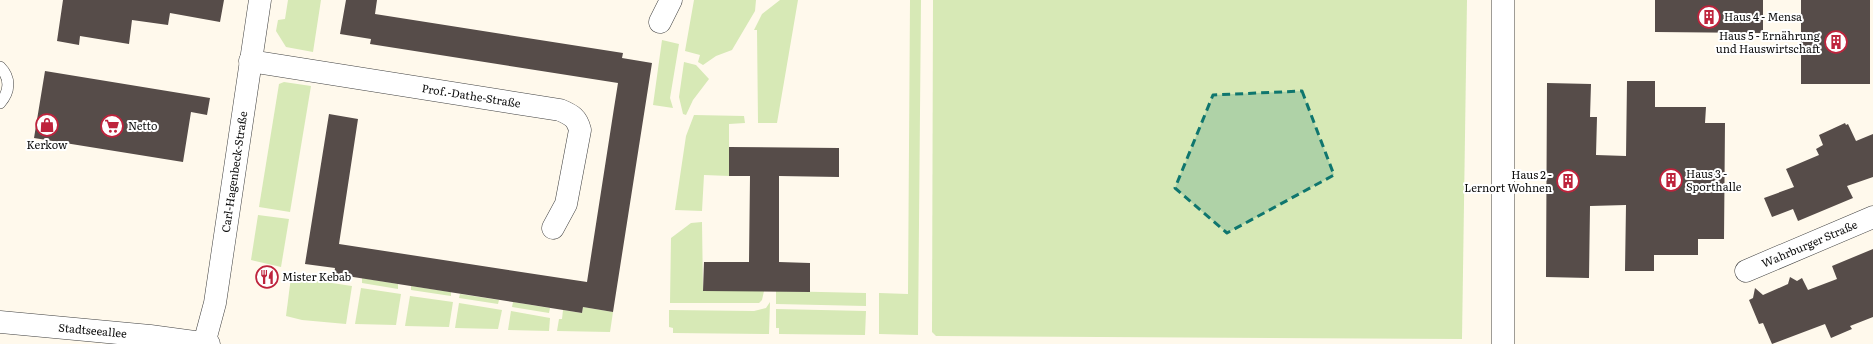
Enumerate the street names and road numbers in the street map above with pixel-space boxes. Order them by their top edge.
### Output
street label: Prof.-Dathe-Straße [421,79,522,111]
street label: Carl-Hagenbeck-Straße [217,110,250,234]
street label: Wahrburger Straße [1759,216,1860,271]
street label: Stadtseeallee [58,318,128,341]

